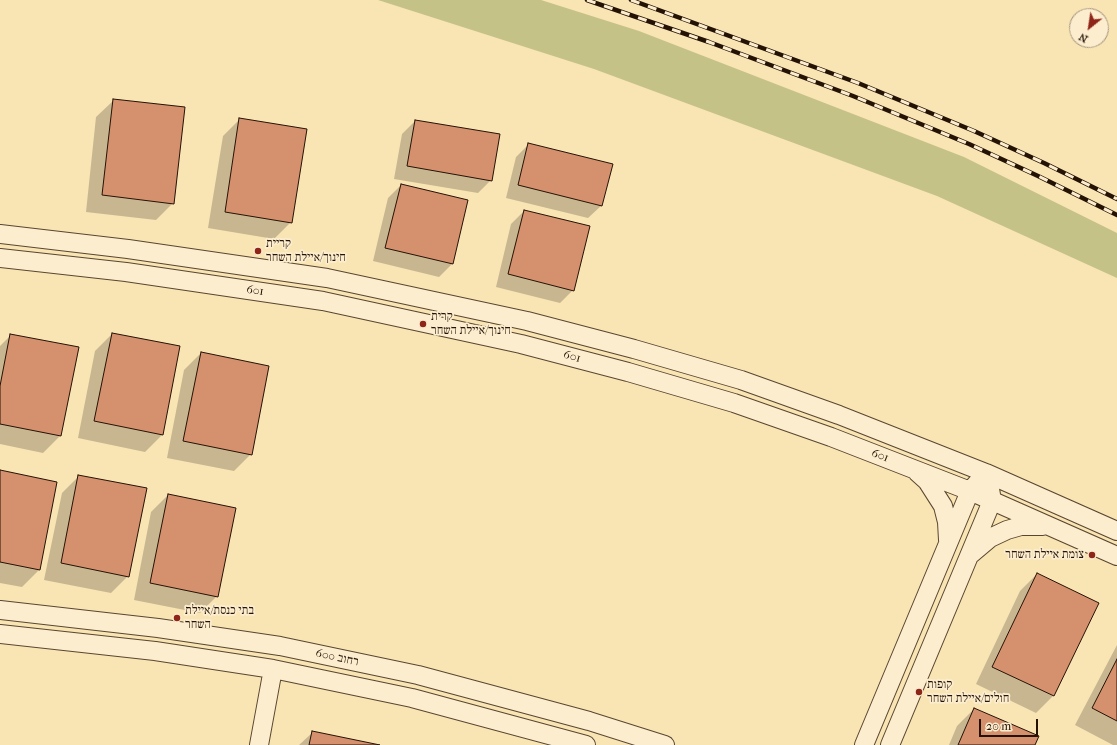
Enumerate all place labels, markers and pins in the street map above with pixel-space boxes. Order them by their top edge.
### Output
place label: קריית חינוך/איילת השחר [266,237,346,265]
marker: קריית חינוך/איילת השחר [253,246,263,256]
place label: קרית חינוך/איילת השחר [431,310,511,338]
marker: קרית חינוך/איילת השחר [418,319,428,329]
place label: צומת איילת השחר [1005,548,1084,562]
marker: צומת איילת השחר [1087,550,1097,560]
place label: בתי כנסת/איילת השחר [185,604,254,632]
marker: בתי כנסת/איילת השחר [172,613,182,623]
place label: קופות חולים/איילת השחר [927,678,1009,706]
marker: קופות חולים/איילת השחר [914,687,924,697]

